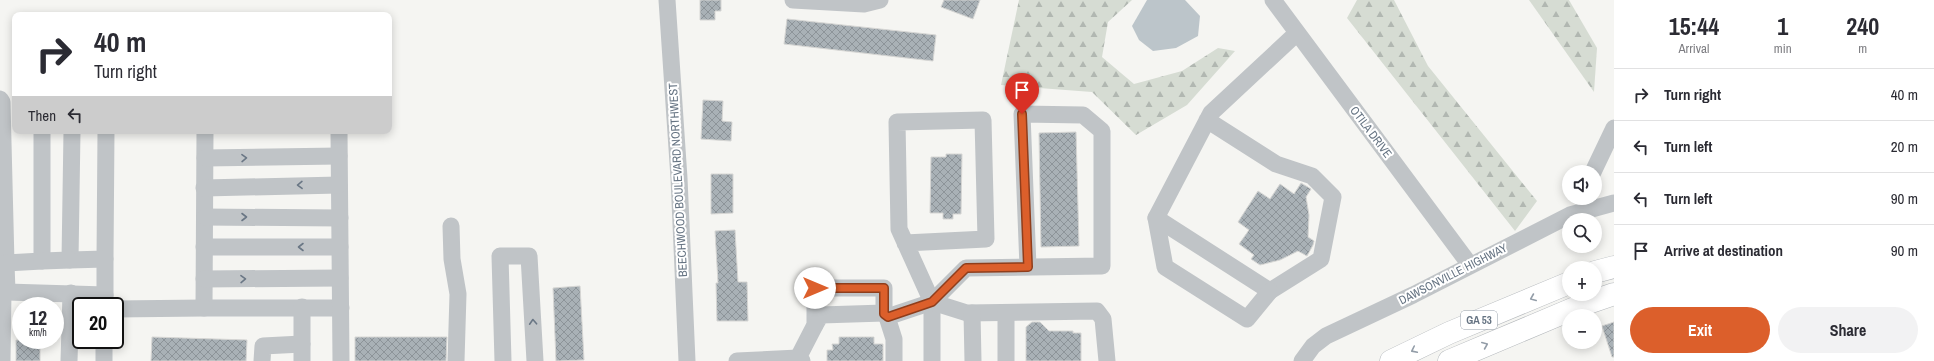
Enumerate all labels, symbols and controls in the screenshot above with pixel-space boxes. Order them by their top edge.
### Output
text: 15:44 [1669,10,1719,42]
text: 1 [1777,10,1788,42]
text: 240 [1846,10,1879,42]
text: 40 m [94,23,146,61]
icon: right [28,28,80,80]
text: Arrival [1679,40,1709,57]
text: min [1774,40,1792,57]
text: m [1858,40,1867,57]
text: Turn right [94,59,157,84]
pin [1005,73,1039,114]
icon: arrive [1011,79,1033,101]
street label: BEECHWOOD BOULEVARD NORTHWEST [665,83,691,277]
icon: right [1630,84,1652,106]
text: Turn right [1664,84,1721,105]
text: 40 m [1891,84,1918,105]
street label: OTILA DRIVE [1346,103,1396,161]
icon: left [64,104,86,126]
text: Then [28,105,56,126]
icon: left [1630,136,1652,158]
text: Turn left [1664,136,1712,157]
text: 20 m [1891,136,1918,157]
one-way arrow [241,153,247,162]
map controls [1562,165,1602,349]
button: sound [1562,165,1602,205]
one-way arrow [297,181,303,190]
icon: left [1630,188,1652,210]
text: Turn left [1664,188,1712,209]
text: 90 m [1891,188,1918,209]
one-way arrow [241,213,247,221]
button: search [1562,213,1602,253]
street label: DAWSONVILLE HIGHWAY [1396,240,1510,308]
icon: arrive [1630,240,1652,262]
text: Arrive at destination [1664,240,1783,261]
text: 90 m [1891,240,1918,261]
one-way arrow [298,243,304,251]
button: + [1562,261,1602,301]
position arrow [794,267,836,309]
one-way arrow [240,275,246,283]
one-way arrow [1530,293,1537,301]
speed limit sign: 20 [72,297,124,349]
text: 12 [29,304,47,331]
button: Exit [1630,307,1770,353]
button: Share [1778,307,1918,353]
button: − [1562,309,1602,349]
road number: GA 53 [1461,311,1497,329]
one-way arrow [528,319,537,325]
text: km/h [29,326,47,339]
one-way arrow [1482,342,1489,350]
one-way arrow [1411,345,1418,353]

